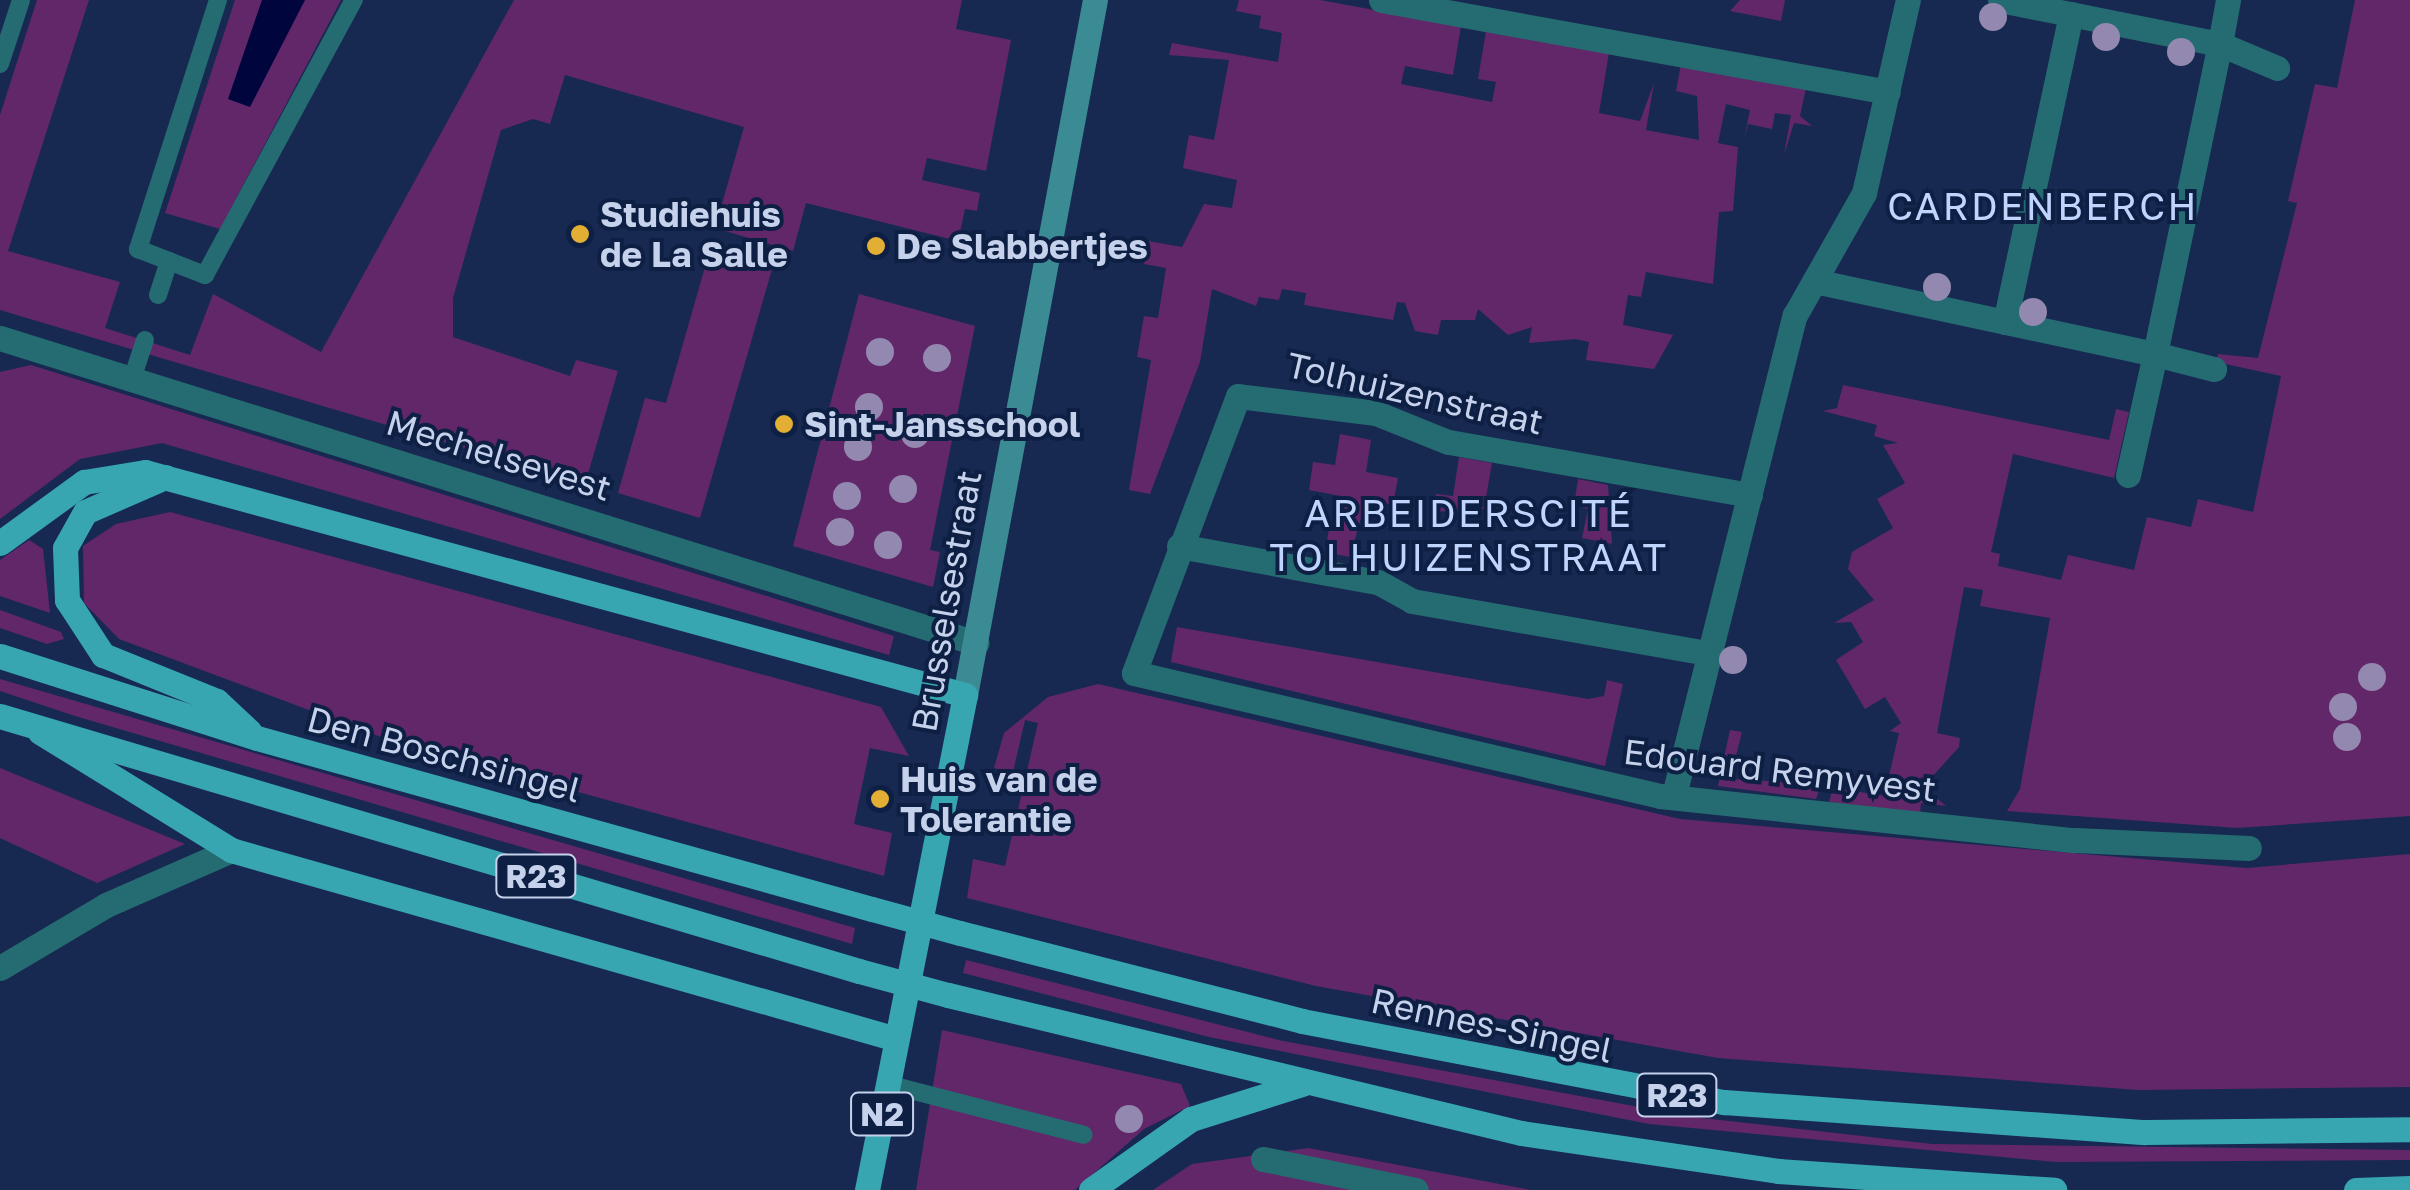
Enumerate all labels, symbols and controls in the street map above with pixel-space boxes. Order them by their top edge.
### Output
district label: CARDENBERCH [1887,183,2199,229]
place label: Studiehuis de La Salle [600,193,788,275]
marker: Studiehuis de La Salle [569,223,591,245]
place label: De Slabbertjes [896,225,1148,267]
marker: De Slabbertjes [865,235,887,257]
street label: Tolhuizenstraat [1283,343,1547,443]
street label: Mechelsevest [382,401,616,509]
place label: Sint-Jansschool [804,403,1081,445]
marker: Sint-Jansschool [773,413,795,435]
street label: Brusselsestraat [902,467,990,735]
district label: ARBEIDERSCITÉ TOLHUIZENSTRAAT [1269,490,1669,580]
street label: Den Boschsingel [303,697,585,811]
street label: Edouard Remyvest [1621,730,1939,810]
place label: Huis van de Tolerantie [900,758,1098,840]
marker: Huis van de Tolerantie [869,788,891,810]
road number: R23 [494,849,578,903]
street label: Rennes-Singel [1368,979,1616,1071]
road number: R23 [1634,1068,1720,1122]
road number: N2 [850,1087,914,1141]

